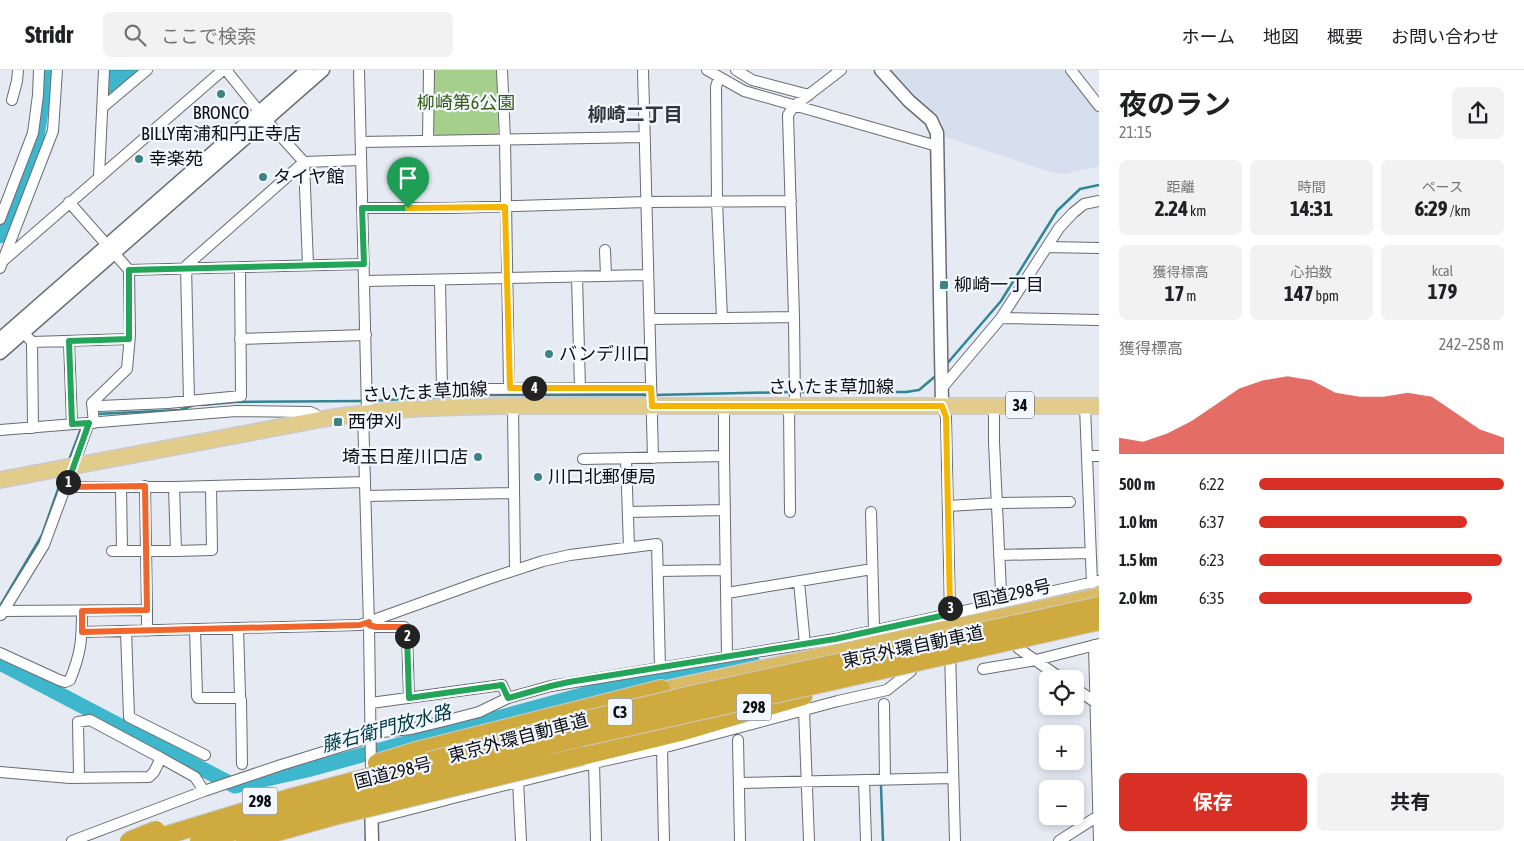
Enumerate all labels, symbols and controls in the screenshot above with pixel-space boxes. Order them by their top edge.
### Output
search box [103,12,453,57]
text: Stridr [25,21,73,48]
icon: search [121,21,149,49]
text: ここで検索 [161,25,256,47]
text: ホーム [1182,26,1235,47]
text: 地図 [1263,26,1299,47]
text: 概要 [1327,26,1363,47]
text: お問い合わせ [1391,26,1499,47]
button: share [1452,87,1504,139]
marker: BRONCO BILLY南浦和円正寺店 [215,88,227,100]
text: 夜のラン [1119,88,1231,120]
park label: 柳崎第6公園 [417,92,515,113]
place label: BRONCO BILLY南浦和円正寺店 [141,102,301,144]
district label: 柳崎二丁目 [587,103,683,125]
text: 21:15 [1119,123,1152,141]
place label: 幸楽苑 [149,148,203,169]
marker: 幸楽苑 [133,153,145,165]
pin [387,157,429,208]
icon: arrive [394,164,422,192]
place label: タイヤ館 [273,166,344,187]
marker: タイヤ館 [257,171,269,183]
text: 距離 [1167,179,1195,195]
text: 時間 [1298,179,1326,195]
text: ペース [1422,179,1463,195]
text: 2.24 [1155,196,1188,220]
text: 14:31 [1290,196,1333,220]
text: 6:29 [1414,196,1448,220]
text: km [1188,203,1206,219]
text: /km [1448,203,1471,219]
text: kcal [1432,263,1453,279]
text: 獲得標高 [1153,264,1209,280]
text: 心拍数 [1291,264,1333,280]
place label: 柳崎一丁目 [954,274,1044,295]
marker: 柳崎一丁目 [938,279,950,291]
text: 179 [1428,279,1457,303]
text: 17 [1165,281,1184,305]
text: 147 [1284,281,1314,305]
text: m [1184,288,1196,304]
text: bpm [1314,288,1339,304]
text: 242–258 m [1439,335,1504,353]
text: 獲得標高 [1119,339,1183,357]
place label: バンデ川口 [559,343,650,364]
marker: バンデ川口 [543,348,555,360]
pin: 4 [522,376,546,400]
street label: さいたま草加線 [768,376,894,397]
street label: さいたま草加線 [362,378,488,405]
text: 4 [531,380,538,396]
road number: 34 [1006,392,1034,418]
place label: 西伊刈 [348,411,402,432]
marker: 西伊刈 [332,416,344,428]
place label: 埼玉日産川口店 [342,446,468,467]
marker: 埼玉日産川口店 [472,451,484,463]
place label: 川口北郵便局 [548,466,656,487]
pin: 1 [56,470,80,494]
marker: 川口北郵便局 [532,471,544,483]
text: 1 [65,474,72,490]
text: 500 m [1119,475,1155,493]
text: 6:22 [1199,475,1224,493]
text: 1.0 km [1119,513,1158,531]
text: 6:37 [1199,513,1224,531]
text: 1.5 km [1119,551,1158,569]
text: 6:23 [1199,551,1224,569]
street label: 国道298号 [971,575,1053,612]
text: 2.0 km [1119,589,1158,607]
text: 6:35 [1199,589,1224,607]
pin: 3 [938,596,962,620]
text: 3 [947,600,954,616]
street label: 東京外環自動車道 [840,621,986,672]
pin: 2 [394,624,420,648]
text: 2 [404,628,411,644]
map controls [1039,670,1084,825]
button: locate [1039,670,1084,715]
road number: 298 [736,694,772,720]
road number: C3 [608,698,632,726]
water label: 藤右衛門放水路 [319,700,455,756]
street label: 東京外環自動車道 [446,709,590,766]
button: + [1039,725,1084,770]
street label: 国道298号 [352,753,434,792]
button: 保存 [1119,773,1307,831]
button: 共有 [1317,773,1504,831]
button: − [1039,780,1084,825]
road number: 298 [242,788,278,814]

